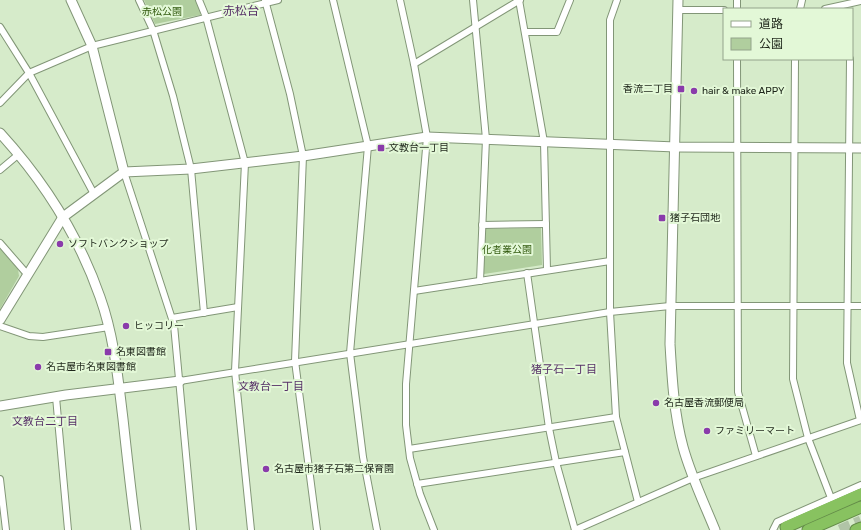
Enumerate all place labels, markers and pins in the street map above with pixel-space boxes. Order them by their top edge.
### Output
place label: 香流二丁目 [623,83,673,95]
marker: 香流二丁目 [676,84,686,94]
place label: hair & make APPY [702,85,785,97]
marker: hair & make APPY [689,86,699,96]
place label: 文教台一丁目 [389,142,449,154]
marker: 文教台一丁目 [376,143,386,153]
place label: 猪子石団地 [670,212,721,224]
marker: 猪子石団地 [657,213,667,223]
place label: ソフトバンクショップ [68,238,169,250]
marker: ソフトバンクショップ [55,239,65,249]
place label: ヒッコリー [134,320,184,332]
marker: ヒッコリー [121,321,131,331]
place label: 名東図書館 [116,346,166,358]
marker: 名東図書館 [103,347,113,357]
place label: 名古屋市名東図書館 [46,361,136,373]
marker: 名古屋市名東図書館 [33,362,43,372]
place label: 名古屋香流郵便局 [664,397,744,409]
marker: 名古屋香流郵便局 [651,398,661,408]
place label: ファミリーマート [715,425,795,437]
marker: ファミリーマート [702,426,712,436]
place label: 名古屋市猪子石第二保育園 [274,463,394,475]
marker: 名古屋市猪子石第二保育園 [261,464,271,474]

